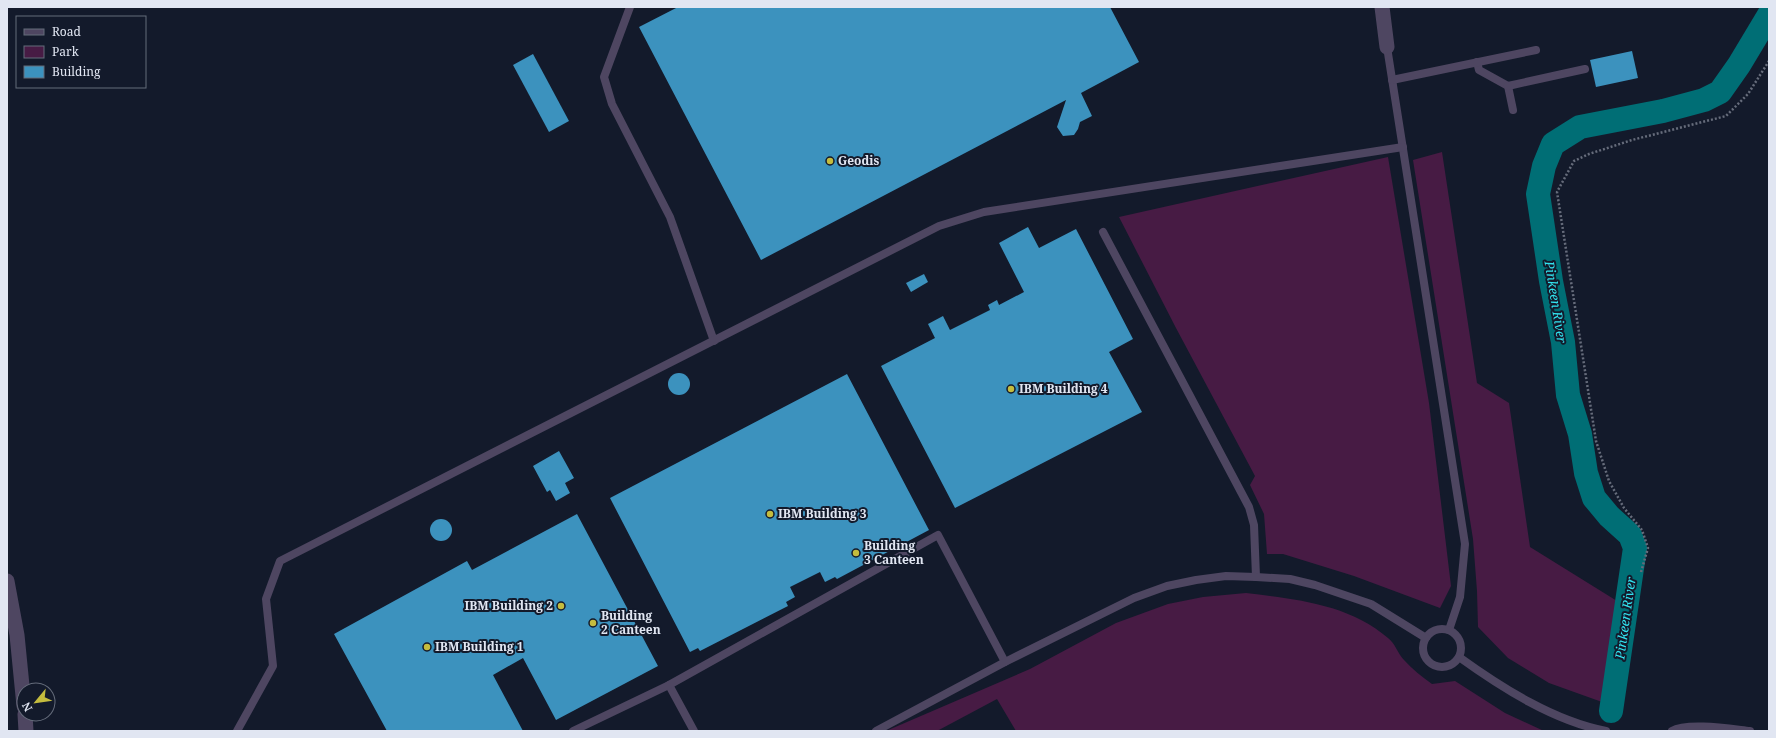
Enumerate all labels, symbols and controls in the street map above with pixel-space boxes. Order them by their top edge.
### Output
legend [16,16,146,88]
text: Road [52,23,82,40]
text: Park [52,43,80,60]
text: Building [52,63,101,80]
place label: Geodis [838,152,879,169]
marker: Geodis [825,156,835,166]
water label: Pinkeen River [1540,259,1572,345]
place label: IBM Building 4 [1019,380,1108,397]
marker: IBM Building 4 [1006,384,1016,394]
place label: IBM Building 3 [778,505,867,522]
marker: IBM Building 3 [765,509,775,519]
place label: Building 3 Canteen [864,537,924,568]
marker: Building 3 Canteen [851,548,861,558]
water label: Pinkeen River [1610,575,1640,661]
place label: IBM Building 2 [464,597,553,614]
marker: IBM Building 2 [556,601,566,611]
place label: Building 2 Canteen [601,607,661,638]
marker: Building 2 Canteen [588,618,598,628]
place label: IBM Building 1 [435,638,524,655]
marker: IBM Building 1 [422,642,432,652]
north arrow [16,682,56,722]
text: N [18,699,35,715]

